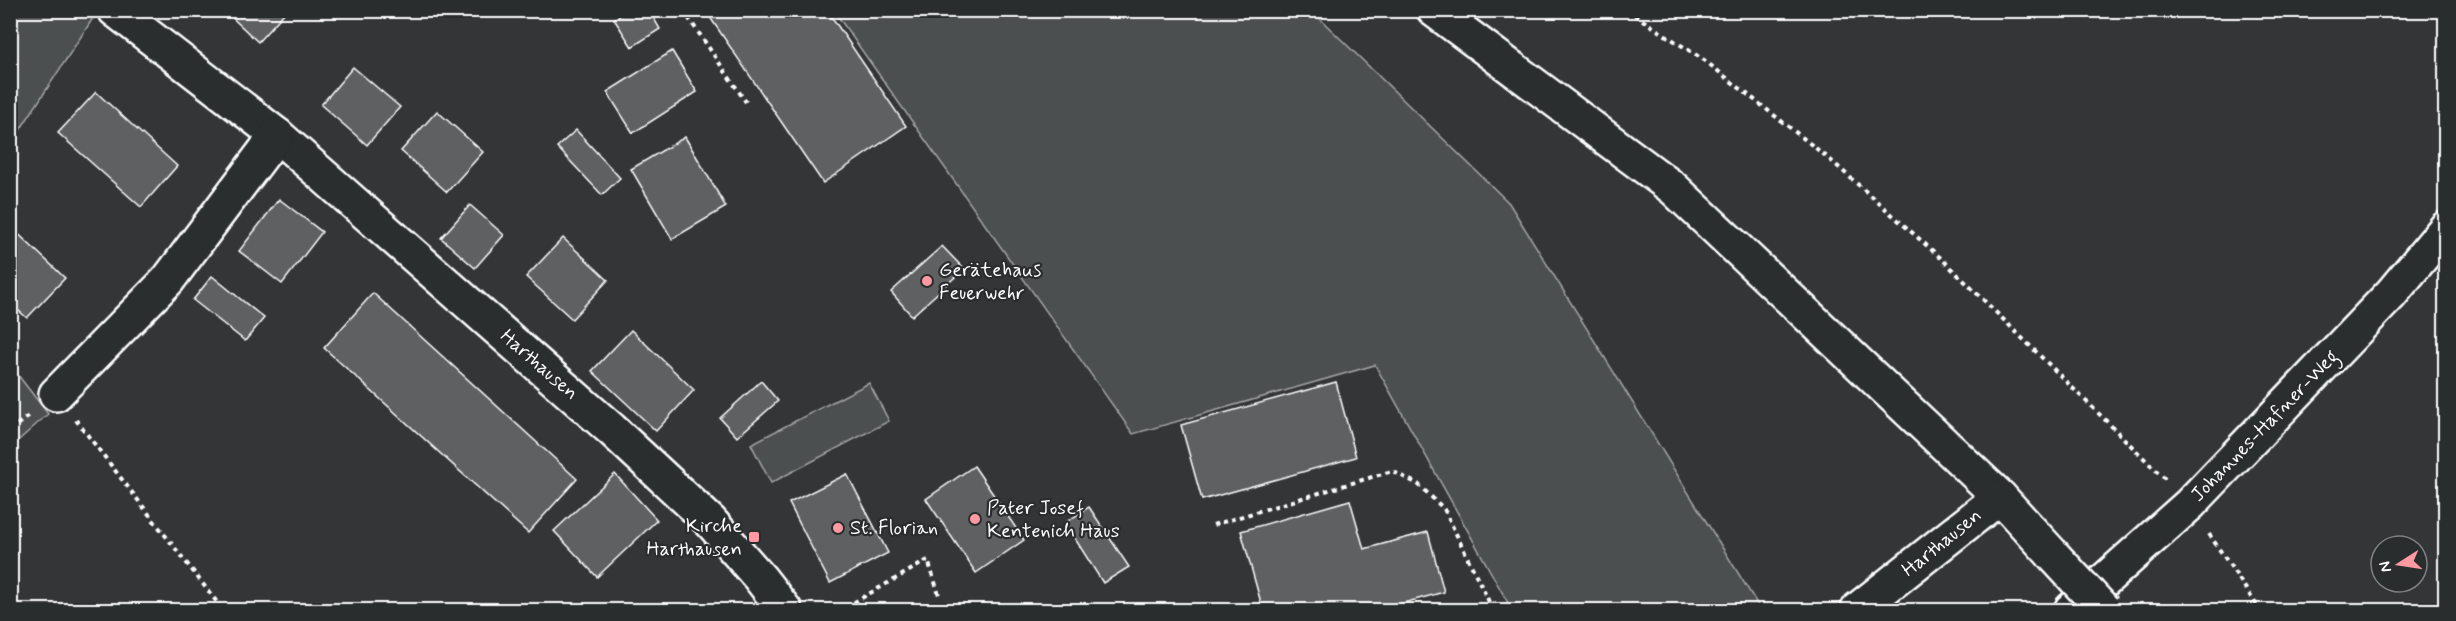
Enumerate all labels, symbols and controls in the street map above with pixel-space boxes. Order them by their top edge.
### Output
place label: Gerätehaus Feuerwehr [939,257,1041,307]
marker: Gerätehaus Feuerwehr [920,274,934,288]
street label: Harthausen [494,323,584,407]
street label: Johannes-Hafner-Weg [2185,344,2346,509]
place label: Pater Josef Kentenich Haus [987,495,1120,545]
street label: Harthausen [1896,502,1988,584]
marker: Pater Josef Kentenich Haus [968,512,982,526]
place label: Kirche Harthausen [646,513,742,563]
place label: St. Florian [850,515,938,542]
marker: St. Florian [831,521,845,535]
marker: Kirche Harthausen [747,530,761,544]
north arrow [2369,534,2429,594]
text: N [2374,559,2397,574]

